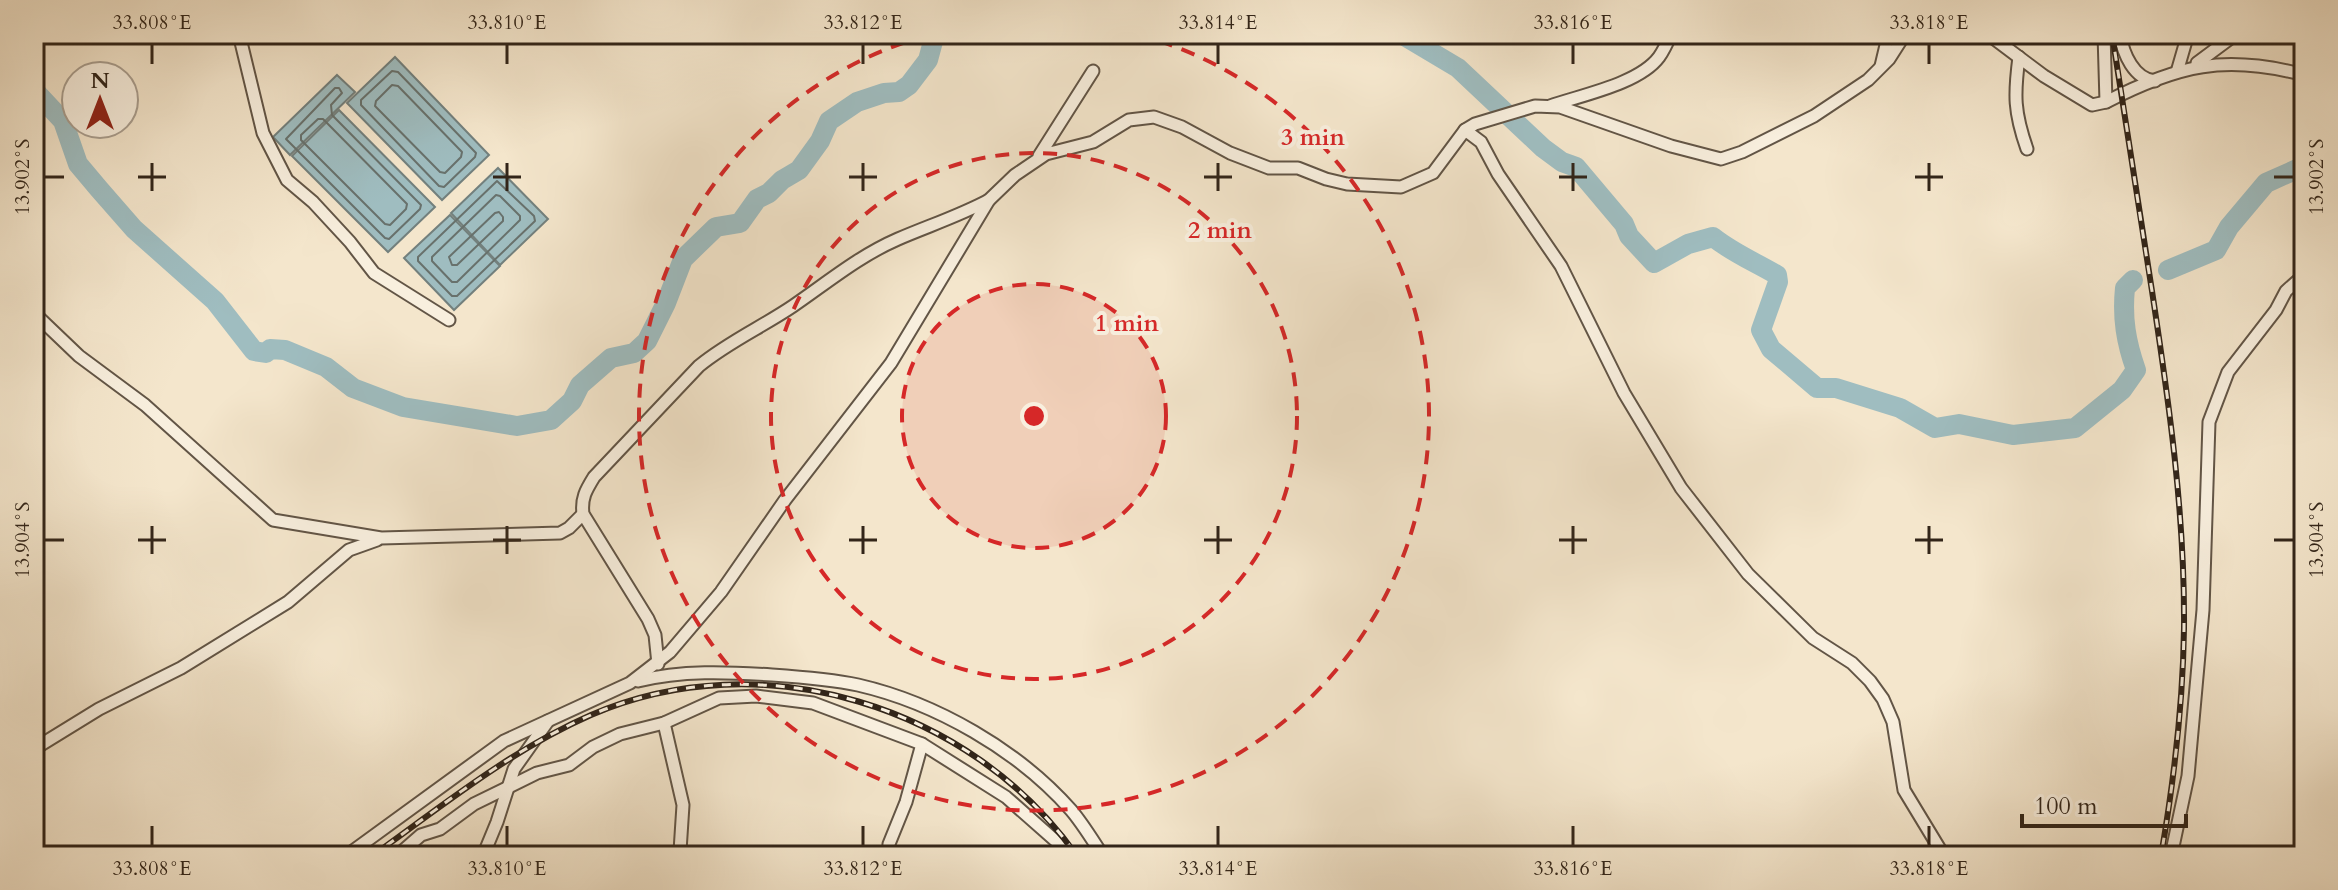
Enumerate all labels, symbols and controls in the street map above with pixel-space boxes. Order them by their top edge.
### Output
text: 33.808°E [113,9,191,36]
text: 33.810°E [468,9,546,36]
text: 33.812°E [824,9,902,36]
text: 33.814°E [1179,9,1257,36]
text: 33.816°E [1534,9,1612,36]
text: 33.818°E [1890,9,1968,36]
north arrow [60,60,140,140]
text: N [90,66,110,96]
text: 3 min [1281,121,1346,154]
text: 13.902°S [9,139,36,215]
text: 13.902°S [2303,139,2330,215]
text: 2 min [1188,214,1253,247]
text: 1 min [1095,307,1160,340]
centre of rings [1020,402,1048,430]
text: 13.904°S [9,502,36,578]
text: 13.904°S [2303,502,2330,578]
scale bar [2022,778,2186,828]
text: 100 m [2034,790,2098,823]
text: 33.808°E [113,855,191,882]
text: 33.810°E [468,855,546,882]
text: 33.812°E [824,855,902,882]
text: 33.814°E [1179,855,1257,882]
text: 33.816°E [1534,855,1612,882]
text: 33.818°E [1890,855,1968,882]

